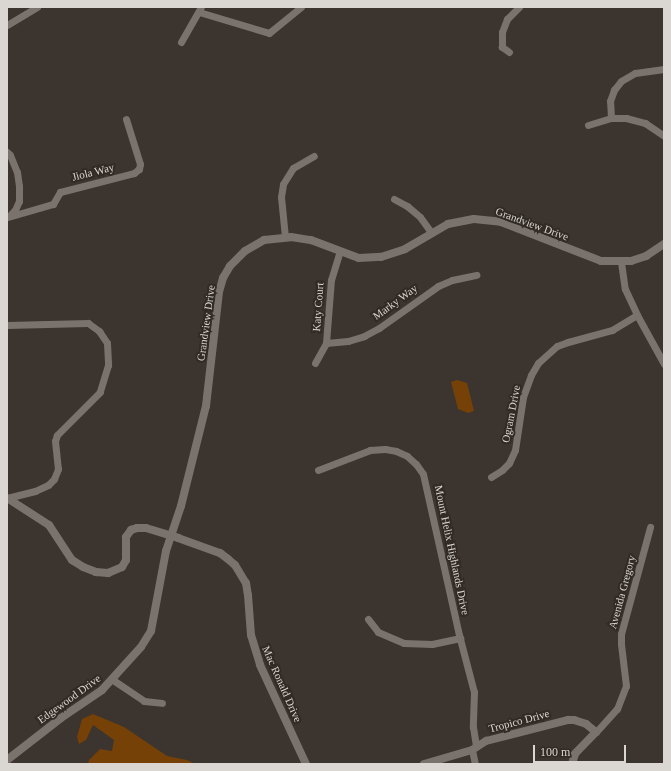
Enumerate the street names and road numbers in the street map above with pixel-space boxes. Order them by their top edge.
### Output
street label: Jiola Way [70,160,116,184]
street label: Grandview Drive [494,205,570,243]
street label: Marky Way [370,281,420,323]
street label: Katy Court [310,282,326,332]
street label: Grandview Drive [194,284,218,362]
street label: Ogram Drive [499,384,523,444]
street label: Mount Helix Highlands Drive [432,484,472,616]
street label: Avenida Gregory [606,554,638,630]
street label: Mac Ronald Drive [259,644,305,724]
street label: Edgewood Drive [35,672,103,726]
street label: Tropico Drive [487,707,551,735]

